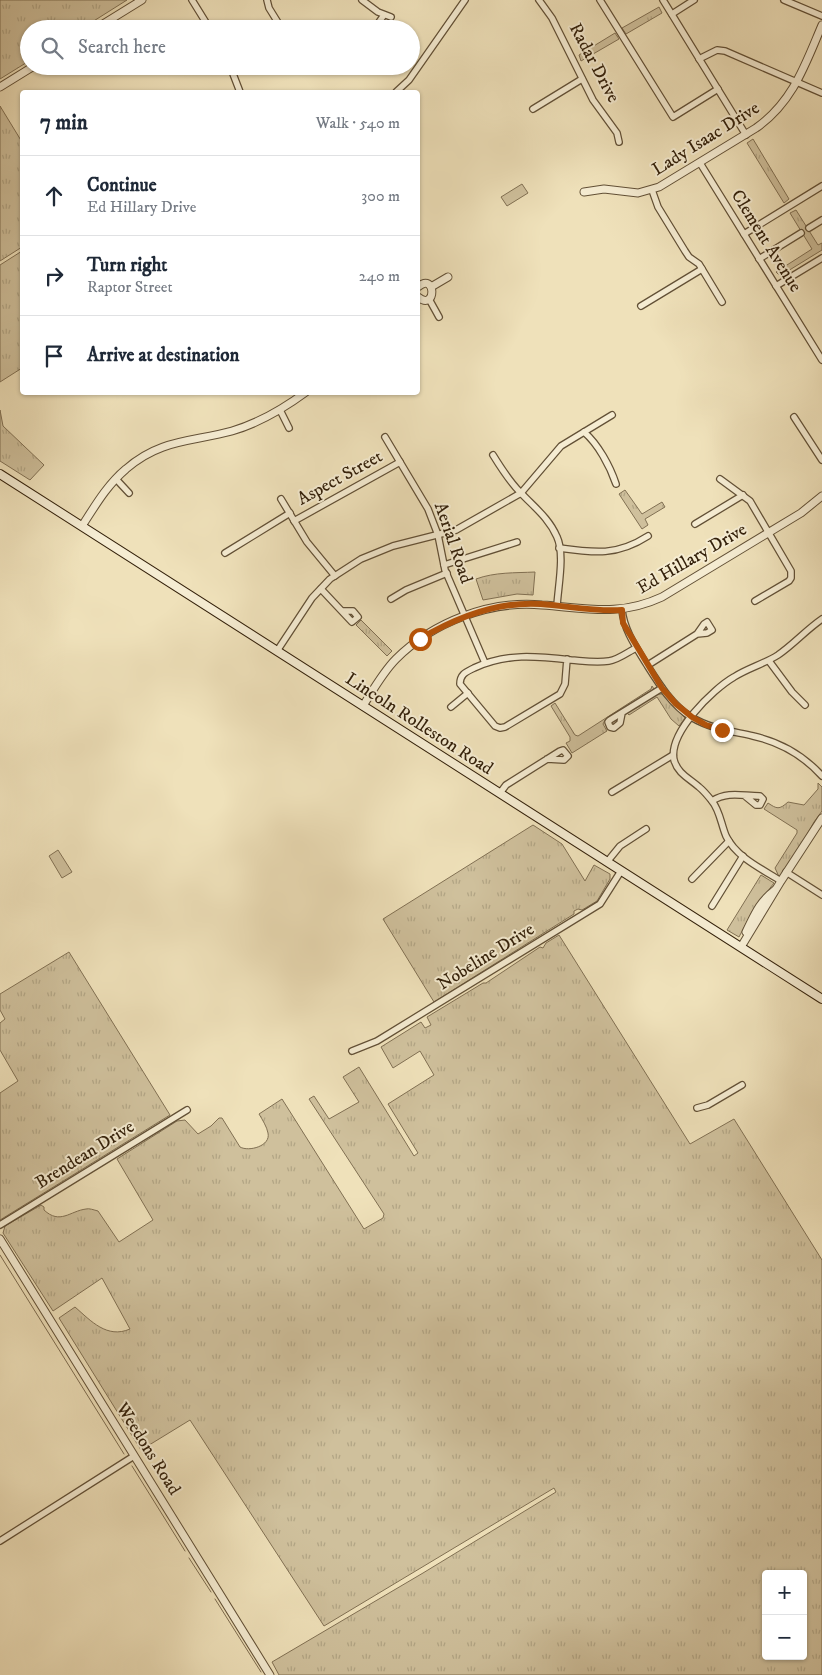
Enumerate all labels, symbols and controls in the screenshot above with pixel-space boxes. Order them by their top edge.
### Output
street label: Radar Drive [564,19,624,107]
search box [20,20,420,75]
icon: search [38,34,66,62]
text: Search here [78,36,166,59]
street label: Lady Isaac Drive [648,97,764,181]
text: 7 min [40,110,88,136]
text: Walk · 540 m [316,113,400,133]
text: Continue [87,174,157,197]
icon: ahead [40,182,68,210]
text: 300 m [361,186,400,206]
street label: Clement Avenue [726,186,806,296]
text: Ed Hillary Drive [87,197,196,217]
text: Turn right [87,254,167,277]
icon: right [40,262,68,290]
text: 240 m [359,266,400,286]
text: Raptor Street [87,277,173,297]
icon: arrive [40,342,68,370]
text: Arrive at destination [87,344,239,367]
street label: Aspect Street [294,446,387,510]
street label: Aerial Road [429,500,477,587]
street label: Ed Hillary Drive [633,519,751,599]
route start [409,628,432,651]
street label: Lincoln Rolleston Road [341,668,497,780]
route end [711,719,734,742]
street label: Nobeline Drive [434,919,538,995]
street label: Brendean Drive [32,1116,138,1194]
street label: Weedons Road [110,1398,185,1499]
map controls [762,1570,807,1660]
button: + [762,1570,807,1615]
button: − [762,1615,807,1660]

